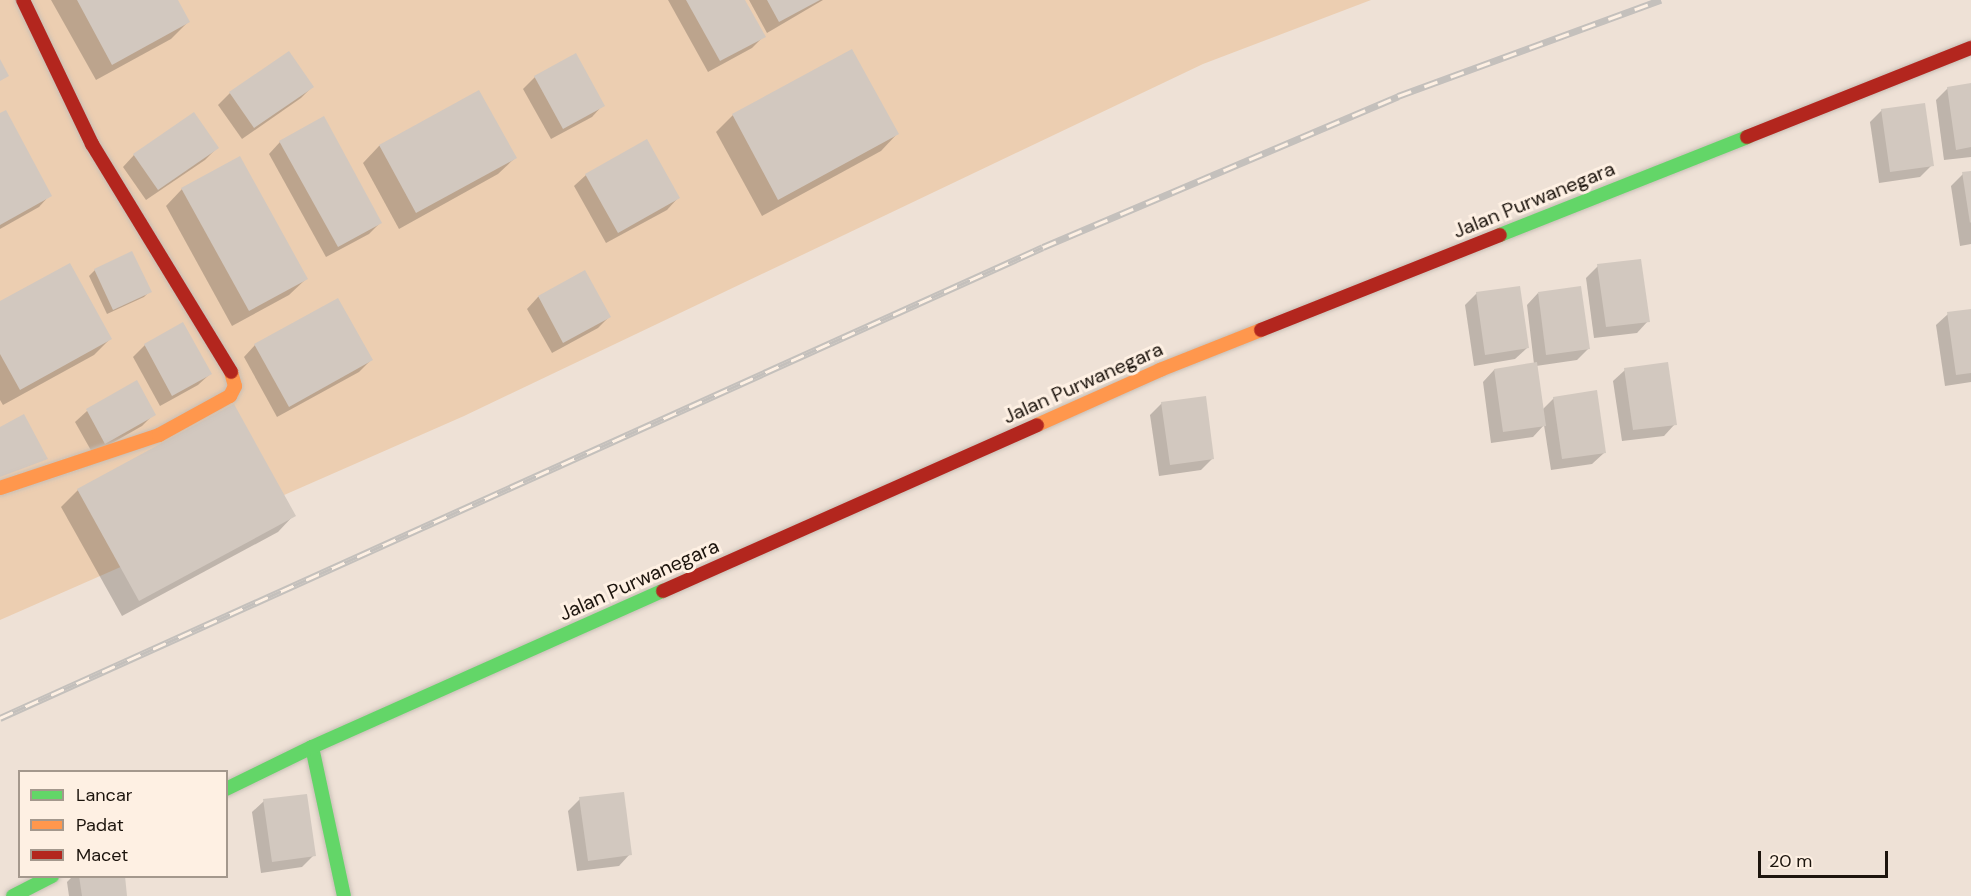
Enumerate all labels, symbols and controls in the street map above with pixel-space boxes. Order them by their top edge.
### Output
street label: Jalan Purwanegara [1450,157,1618,243]
street label: Jalan Purwanegara [999,337,1167,429]
street label: Jalan Purwanegara [555,534,723,626]
legend [18,770,228,878]
text: Lancar [76,783,132,807]
text: Padat [76,813,124,837]
scale bar [1761,839,1892,877]
text: Macet [76,843,128,867]
text: 20 m [1769,849,1812,873]

